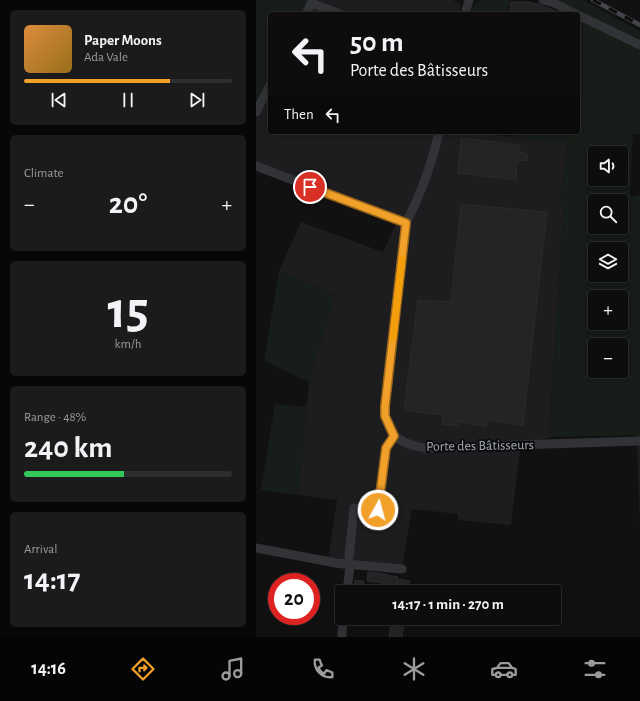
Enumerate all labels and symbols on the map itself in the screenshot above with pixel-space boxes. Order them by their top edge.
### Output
pin [293,170,327,204]
street label: Porte des Bâtisseurs [426,438,534,454]
position arrow [357,489,399,531]
speed limit sign: 20 [268,573,320,625]

